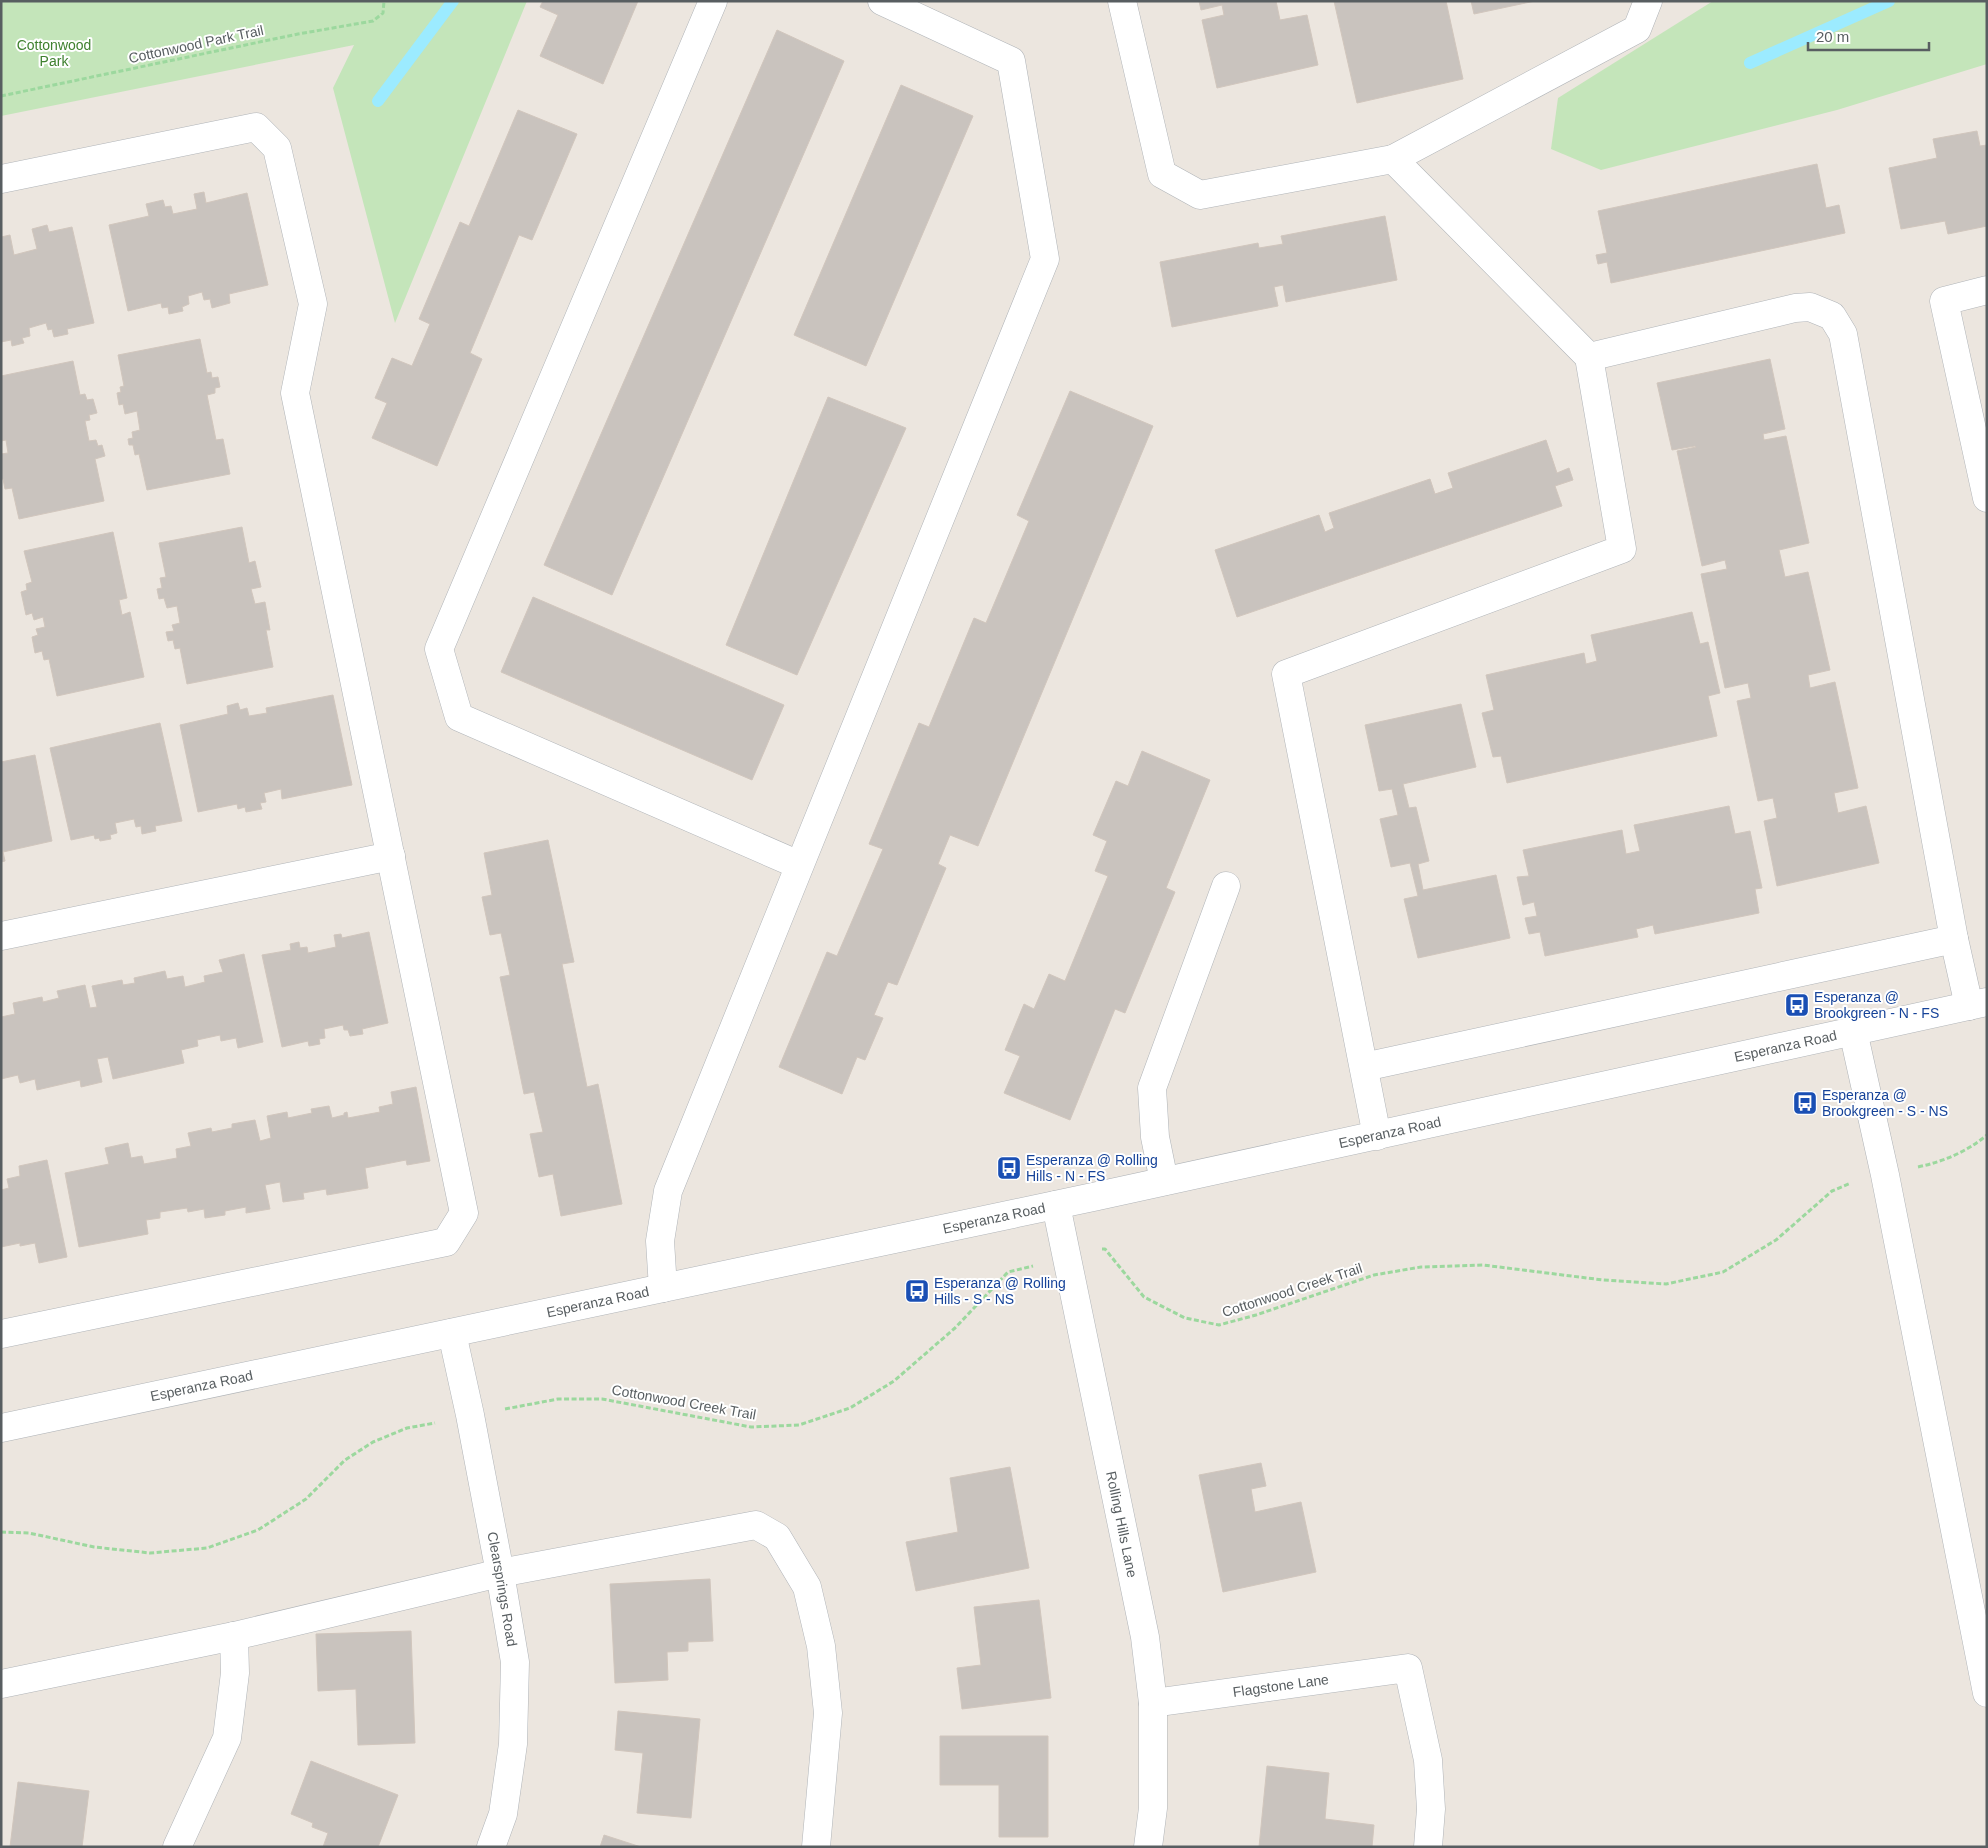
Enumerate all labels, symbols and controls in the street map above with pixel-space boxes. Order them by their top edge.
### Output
scale bar [1808,20,1929,52]
street label: Cottonwood Park Trail [127,22,265,66]
text: 20 m [1816,28,1849,45]
park label: Cottonwood Park [17,37,91,69]
place label: Esperanza @ Brookgreen - N - FS [1814,989,1939,1021]
bus stop icon: Esperanza @ Brookgreen - N - FS [1784,992,1810,1018]
street label: Esperanza Road [1733,1027,1838,1065]
place label: Esperanza @ Brookgreen - S - NS [1822,1087,1948,1119]
bus stop icon: Esperanza @ Brookgreen - S - NS [1792,1090,1818,1116]
street label: Esperanza Road [1337,1113,1443,1151]
place label: Esperanza @ Rolling Hills - N - FS [1026,1152,1158,1184]
bus stop icon: Esperanza @ Rolling Hills - N - FS [996,1155,1022,1181]
street label: Esperanza Road [941,1199,1047,1237]
street label: Cottonwood Creek Trail [1220,1260,1364,1320]
place label: Esperanza @ Rolling Hills - S - NS [934,1275,1066,1307]
bus stop icon: Esperanza @ Rolling Hills - S - NS [904,1278,930,1304]
street label: Esperanza Road [545,1283,651,1320]
street label: Esperanza Road [149,1367,254,1404]
street label: Cottonwood Creek Trail [611,1381,757,1423]
street label: Rolling Hills Lane [1103,1470,1141,1579]
street label: Clearsprings Road [484,1530,520,1648]
street label: Flagstone Lane [1232,1671,1330,1700]

